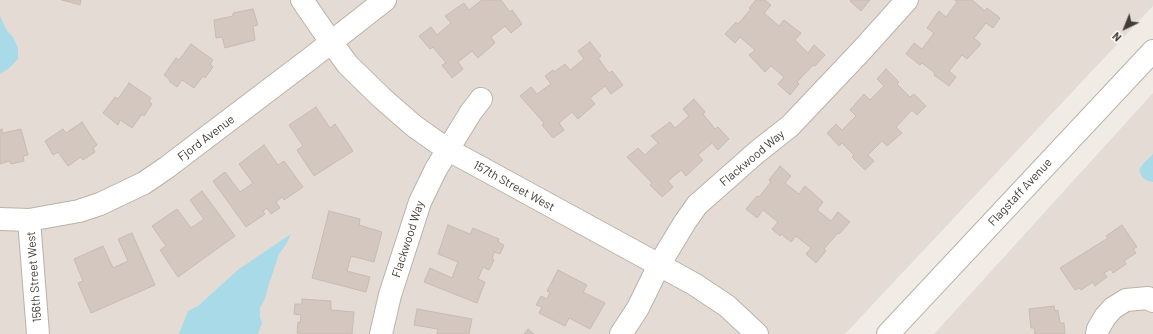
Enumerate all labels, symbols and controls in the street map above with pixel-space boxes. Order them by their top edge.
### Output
north arrow [1105,8,1145,48]
text: N [1109,30,1124,44]
street label: Fjord Avenue [175,112,237,164]
street label: Flackwood Way [717,127,787,189]
street label: Flagstaff Avenue [985,155,1055,229]
street label: 157th Street West [471,158,557,214]
street label: Flackwood Way [389,199,427,279]
street label: 156th Street West [24,231,44,323]

